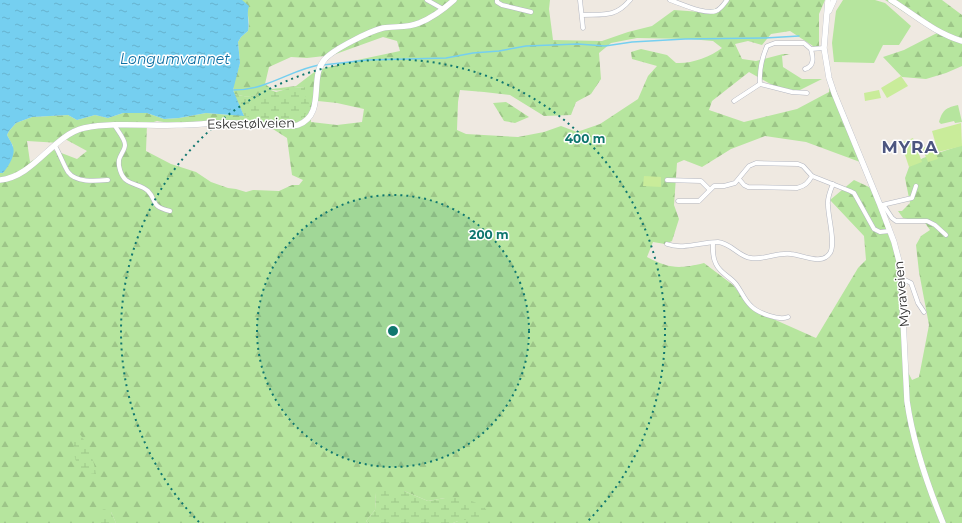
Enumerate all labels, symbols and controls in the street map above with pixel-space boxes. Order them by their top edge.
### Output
water label: Longumvannet [120,50,230,68]
street label: Eskestølveien [207,114,295,132]
text: 400 m [565,131,605,146]
district label: MYRA [882,137,938,157]
text: 200 m [469,227,509,242]
street label: Myraveien [890,260,912,328]
centre of rings [386,324,400,338]

